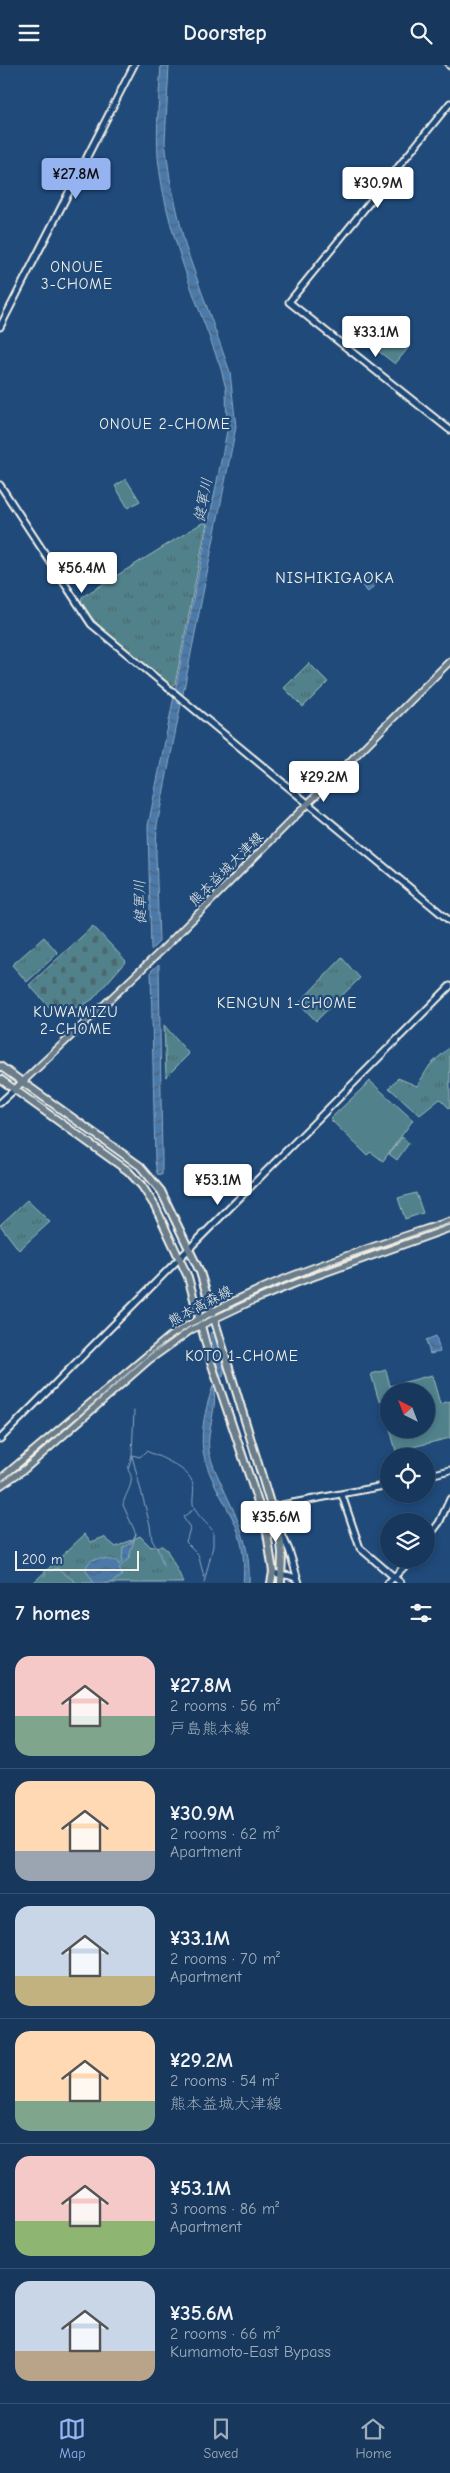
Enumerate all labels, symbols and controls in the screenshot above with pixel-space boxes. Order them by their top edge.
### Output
icon: menu [15,19,43,47]
icon: search [407,19,435,47]
text: Doorstep [183,20,267,46]
pin: ¥27.8M [35,157,117,200]
text: ¥27.8M [53,165,99,183]
pin: ¥30.9M [337,167,419,209]
text: ¥30.9M [353,174,403,192]
district label: ONOUE 3-CHOME [41,258,113,293]
pin: ¥33.1M [335,315,417,358]
text: ¥33.1M [353,323,399,341]
district label: ONOUE 2-CHOME [99,415,231,433]
water label: 健軍川 [190,476,216,524]
pin: ¥56.4M [41,551,123,594]
text: ¥56.4M [58,559,106,577]
district label: NISHIKIGAOKA [275,569,395,587]
pin: ¥29.2M [283,761,365,803]
text: ¥29.2M [300,768,348,786]
street label: 熊本益城大津線 [185,828,267,910]
water label: 健軍川 [131,879,149,925]
district label: KENGUN 1-CHOME [217,994,357,1012]
district label: KUWAMIZU 2-CHOME [33,1003,119,1038]
pin: ¥53.1M [177,1163,259,1206]
text: ¥53.1M [195,1171,241,1189]
street label: 熊本高森線 [165,1282,235,1330]
district label: KOTO 1-CHOME [185,1347,299,1365]
north arrow [380,1383,435,1437]
map controls [380,1383,435,1568]
button: locate [380,1448,435,1503]
pin: ¥35.6M [235,1501,317,1543]
text: ¥35.6M [252,1508,300,1526]
button: layers [380,1513,435,1568]
scale bar [15,1548,139,1571]
text: 200 m [22,1551,63,1568]
icon: filters [407,1599,435,1627]
text: 7 homes [15,1601,90,1625]
text: ¥27.8M [170,1673,232,1697]
icon: home [55,1676,115,1736]
text: 2 rooms · 56 m² [170,1697,280,1715]
text: 戸島熊本線 [170,1720,250,1738]
icon: home [55,1801,115,1861]
text: ¥30.9M [170,1801,234,1825]
text: 2 rooms · 62 m² [170,1825,280,1843]
text: Apartment [170,1843,242,1861]
icon: home [55,1926,115,1986]
text: ¥33.1M [170,1926,230,1950]
text: 2 rooms · 70 m² [170,1950,280,1968]
text: Apartment [170,1968,242,1986]
text: ¥29.2M [170,2048,233,2072]
icon: home [55,2051,115,2111]
text: 2 rooms · 54 m² [170,2072,279,2090]
text: 熊本益城大津線 [170,2095,282,2113]
icon: home [55,2176,115,2236]
text: ¥53.1M [170,2176,231,2200]
text: 3 rooms · 86 m² [170,2200,279,2218]
text: Apartment [170,2218,242,2236]
icon: home [55,2301,115,2361]
text: ¥35.6M [170,2301,234,2325]
text: 2 rooms · 66 m² [170,2325,280,2343]
text: Kumamoto-East Bypass [170,2343,331,2361]
tab: Map [58,2415,86,2462]
tab: Saved [203,2415,238,2462]
tab: Home [355,2415,392,2462]

